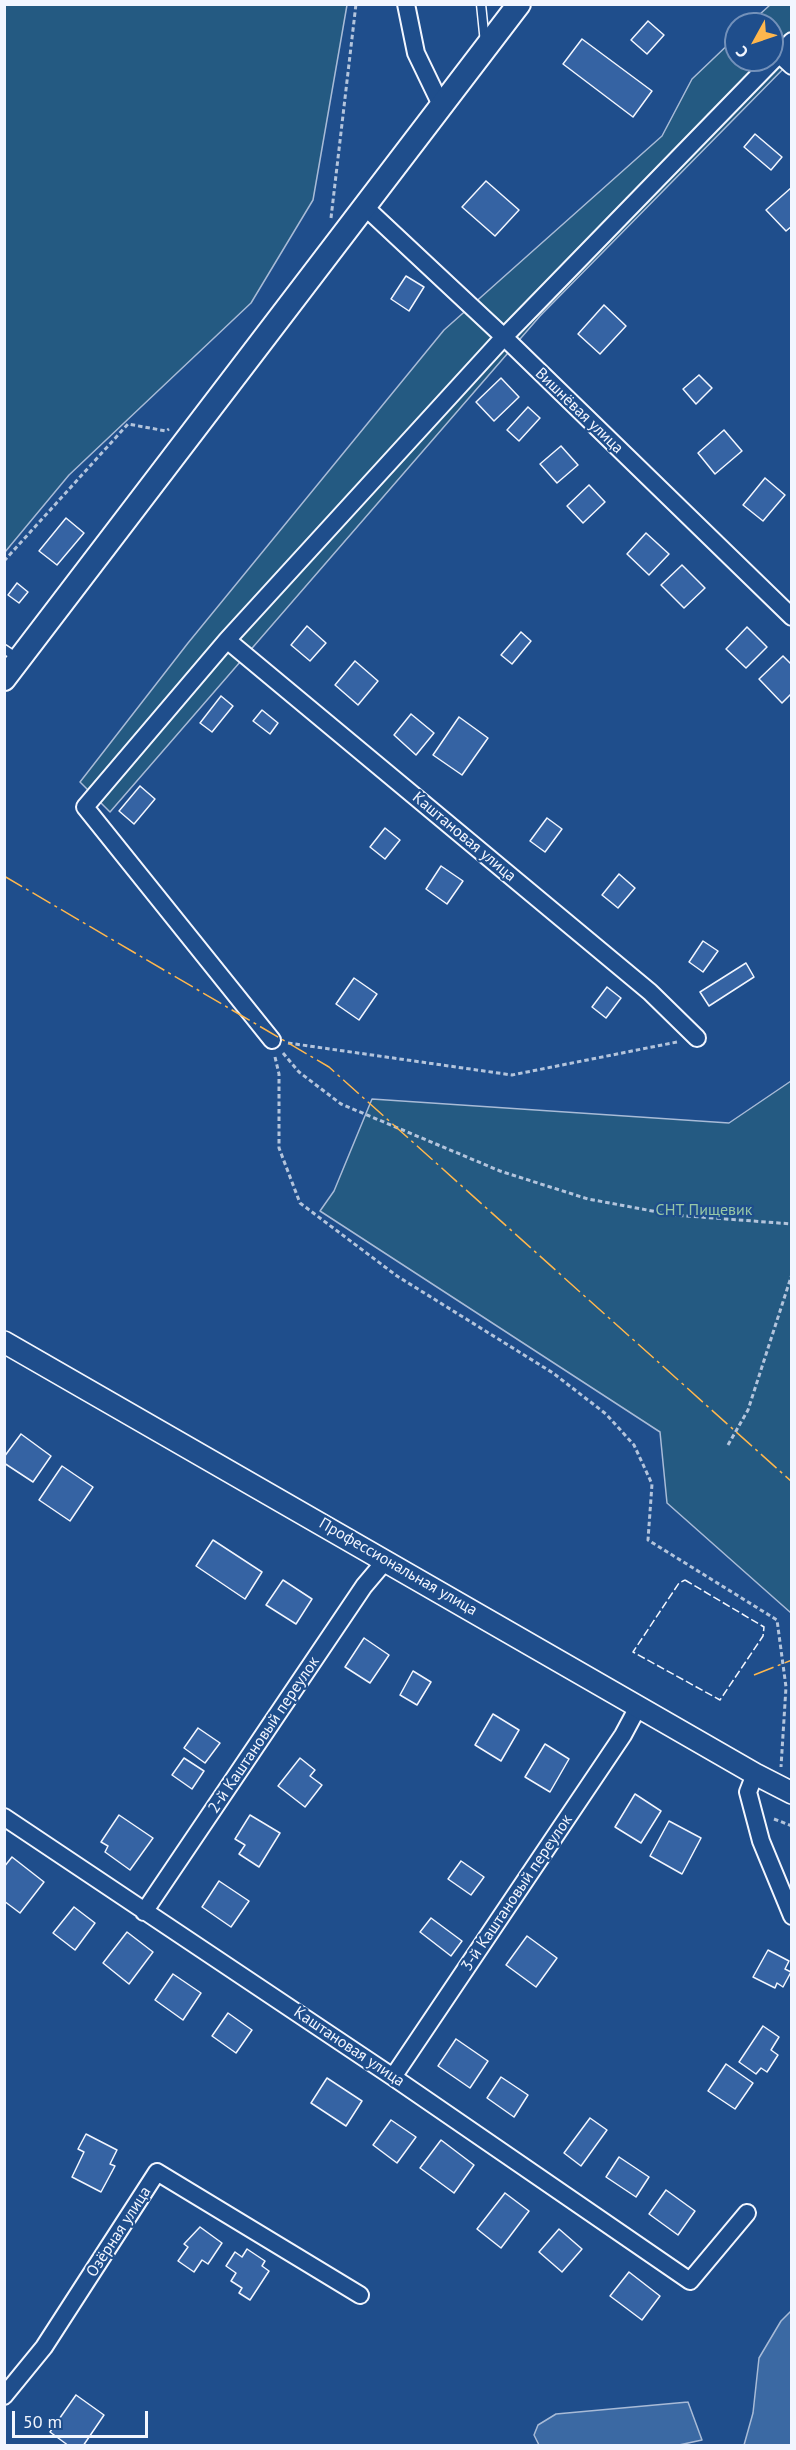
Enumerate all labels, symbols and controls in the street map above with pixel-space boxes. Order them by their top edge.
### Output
north arrow [724,12,784,72]
text: С [731,42,752,62]
street label: Вишнёвая улица [531,364,627,458]
street label: Каштановая улица [408,788,520,886]
park label: СНТ Пищевик [656,1200,752,1220]
street label: Профессиональная улица [316,1514,480,1620]
street label: 2-й Каштановый переулок [204,1653,324,1817]
street label: 3-й Каштановый переулок [457,1811,577,1975]
street label: Каштановая улица [290,2003,408,2091]
street label: Озёрная улица [83,2183,155,2281]
scale bar [15,2399,152,2437]
text: 50 m [23,2410,62,2433]

